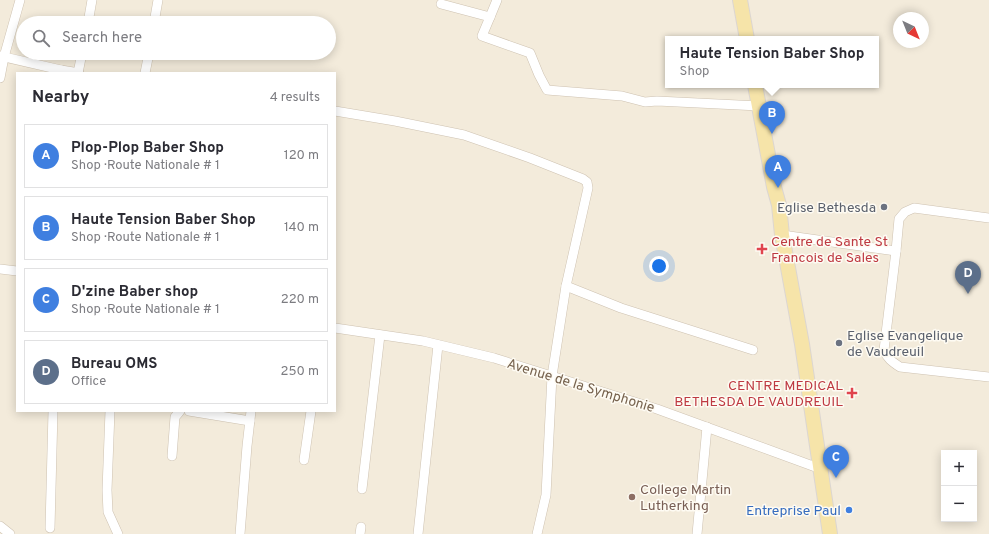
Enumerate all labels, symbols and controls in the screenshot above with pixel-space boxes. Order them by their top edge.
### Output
north arrow [893,12,929,48]
search box [16,16,336,60]
icon: search [30,27,52,49]
text: Search here [62,29,142,48]
popup [665,36,879,88]
text: Haute Tension Baber Shop [680,45,864,64]
text: Shop [680,64,709,80]
text: Nearby [32,87,89,109]
text: 4 results [270,90,320,106]
pin: B [759,101,785,134]
text: Plop-Plop Baber Shop [71,139,224,158]
text: A [41,148,51,164]
text: 120 m [284,148,319,164]
pin: A [765,155,791,188]
text: Shop · Route Nationale # 1 [71,158,220,174]
place label: Eglise Bethesda [777,200,876,217]
marker: Eglise Bethesda [879,202,889,212]
text: Haute Tension Baber Shop [71,211,256,230]
text: B [42,220,50,236]
text: 140 m [284,220,319,236]
text: Shop · Route Nationale # 1 [71,230,220,246]
place label: Centre de Sante St Francois de Sales [771,234,888,267]
marker: Centre de Sante St Francois de Sales [756,243,768,255]
your location [649,256,669,276]
pin: D [955,261,981,294]
text: D'zine Baber shop [71,283,198,302]
text: C [42,292,50,308]
text: 220 m [281,292,319,308]
text: Shop · Route Nationale # 1 [71,302,220,318]
place label: Eglise Evangelique de Vaudreuil [847,328,963,361]
marker: Eglise Evangelique de Vaudreuil [834,338,844,348]
text: Bureau OMS [71,355,158,374]
street label: Avenue de la Symphonie [505,356,656,417]
text: D [41,364,51,380]
text: 250 m [281,364,319,380]
text: Office [71,374,106,390]
place label: CENTRE MEDICAL BETHESDA DE VAUDREUIL [674,378,843,411]
marker: CENTRE MEDICAL BETHESDA DE VAUDREUIL [846,387,858,399]
pin: C [823,445,849,478]
map controls [941,450,977,522]
button: + [941,450,977,486]
place label: College Martin Lutherking [640,482,731,515]
button: − [941,486,977,522]
marker: College Martin Lutherking [627,492,637,502]
place label: Entreprise Paul [746,503,841,520]
marker: Entreprise Paul [844,505,854,515]

